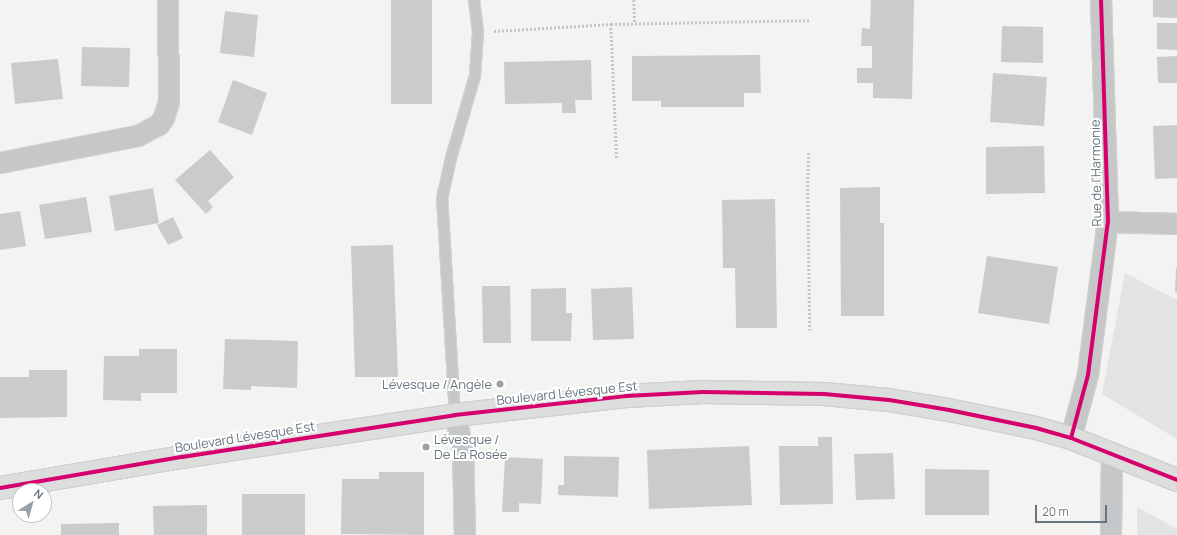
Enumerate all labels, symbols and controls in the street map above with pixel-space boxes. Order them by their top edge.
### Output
street label: Rue de l'Harmonie [1087,119,1105,227]
place label: Lévesque / Angèle [382,376,492,392]
street label: Boulevard Lévesque Est [496,378,638,408]
marker: Lévesque / Angèle [495,379,505,389]
street label: Boulevard Lévesque Est [174,418,316,456]
place label: Lévesque / De La Rosée [434,432,507,463]
marker: Lévesque / De La Rosée [421,442,431,452]
north arrow [12,483,52,523]
text: N [31,485,47,502]
scale bar [1037,497,1109,523]
text: 20 m [1042,503,1069,520]

